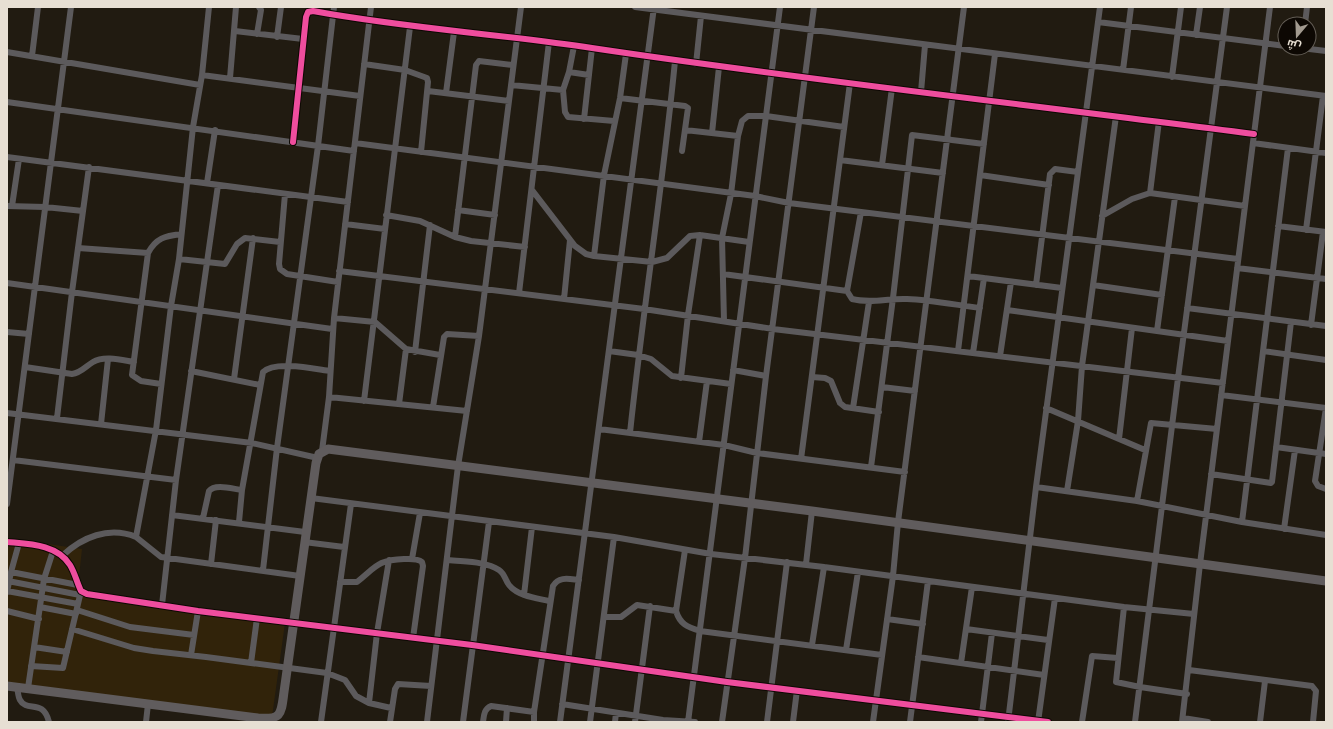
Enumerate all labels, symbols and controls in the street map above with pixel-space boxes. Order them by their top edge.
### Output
north arrow [1277,16,1317,56]
text: ش [1285,37,1303,53]

